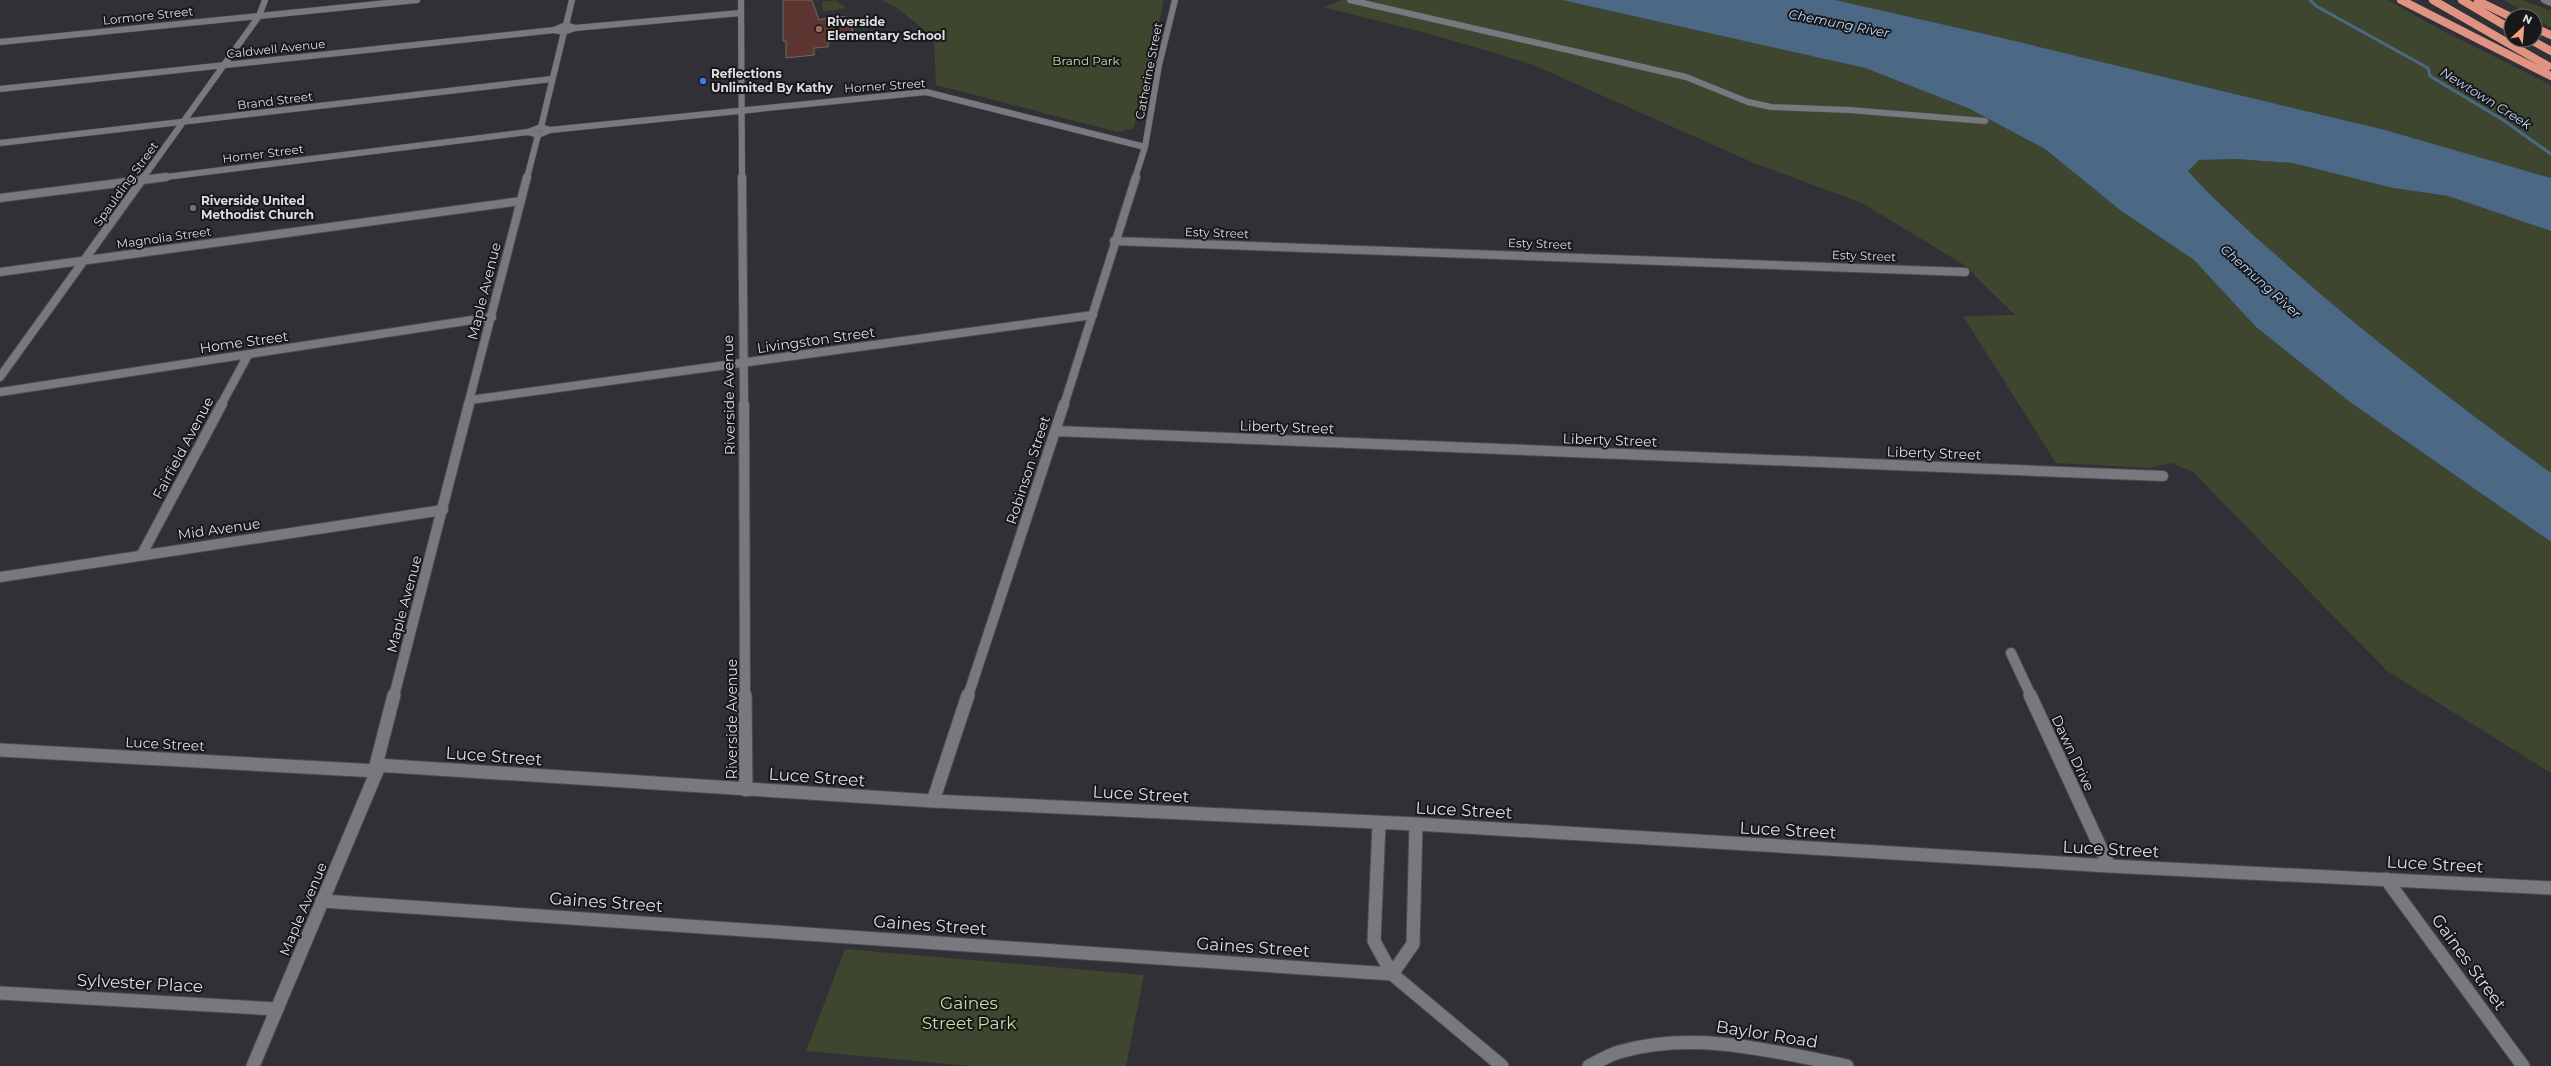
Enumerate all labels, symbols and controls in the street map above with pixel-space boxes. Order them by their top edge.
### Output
street label: Lormore Street [102,3,194,28]
water label: Chemung River [1787,5,1892,41]
north arrow [2503,8,2543,48]
text: N [2520,11,2534,27]
place label: Riverside Elementary School [827,14,945,43]
street label: Catherine Street [1132,21,1165,121]
marker: Riverside Elementary School [814,24,824,34]
street label: Caldwell Avenue [226,36,326,61]
park label: Brand Park [1052,53,1120,68]
water label: Newtown Creek [2438,64,2536,133]
place label: Reflections Unlimited By Kathy [711,66,834,95]
street label: Horner Street [844,75,926,96]
marker: Reflections Unlimited By Kathy [698,76,708,86]
street label: Brand Street [236,88,314,113]
street label: Spaulding Street [90,138,161,229]
street label: Horner Street [222,141,304,166]
place label: Riverside United Methodist Church [201,193,314,222]
marker: Riverside United Methodist Church [188,203,198,213]
street label: Magnolia Street [116,223,212,252]
street label: Esty Street [1185,224,1249,241]
street label: Esty Street [1508,235,1572,252]
street label: Maple Avenue [463,240,505,342]
water label: Chemung River [2218,241,2305,322]
street label: Esty Street [1832,247,1896,264]
street label: Livingston Street [756,323,876,357]
street label: Home Street [198,327,290,357]
street label: Riverside Avenue [719,335,739,455]
street label: Fairfield Avenue [148,394,218,502]
street label: Robinson Street [1002,413,1054,526]
street label: Liberty Street [1239,416,1335,438]
street label: Liberty Street [1562,429,1658,451]
street label: Liberty Street [1886,442,1982,464]
street label: Mid Avenue [177,514,261,544]
street label: Maple Avenue [382,553,426,655]
street label: Riverside Avenue [723,659,741,779]
street label: Dawn Drive [2048,712,2098,794]
street label: Luce Street [125,733,206,755]
street label: Luce Street [445,743,543,769]
street label: Luce Street [768,764,866,790]
street label: Luce Street [1092,781,1190,807]
street label: Luce Street [1415,797,1513,823]
street label: Luce Street [1739,817,1837,843]
street label: Luce Street [2062,836,2160,862]
street label: Luce Street [2386,851,2484,877]
street label: Maple Avenue [275,860,331,958]
street label: Gaines Street [549,888,663,916]
street label: Gaines Street [2428,910,2511,1014]
street label: Gaines Street [873,911,987,939]
street label: Gaines Street [1196,933,1310,961]
street label: Sylvester Place [76,970,204,996]
park label: Gaines Street Park [922,993,1017,1033]
street label: Baylor Road [1715,1016,1819,1052]

